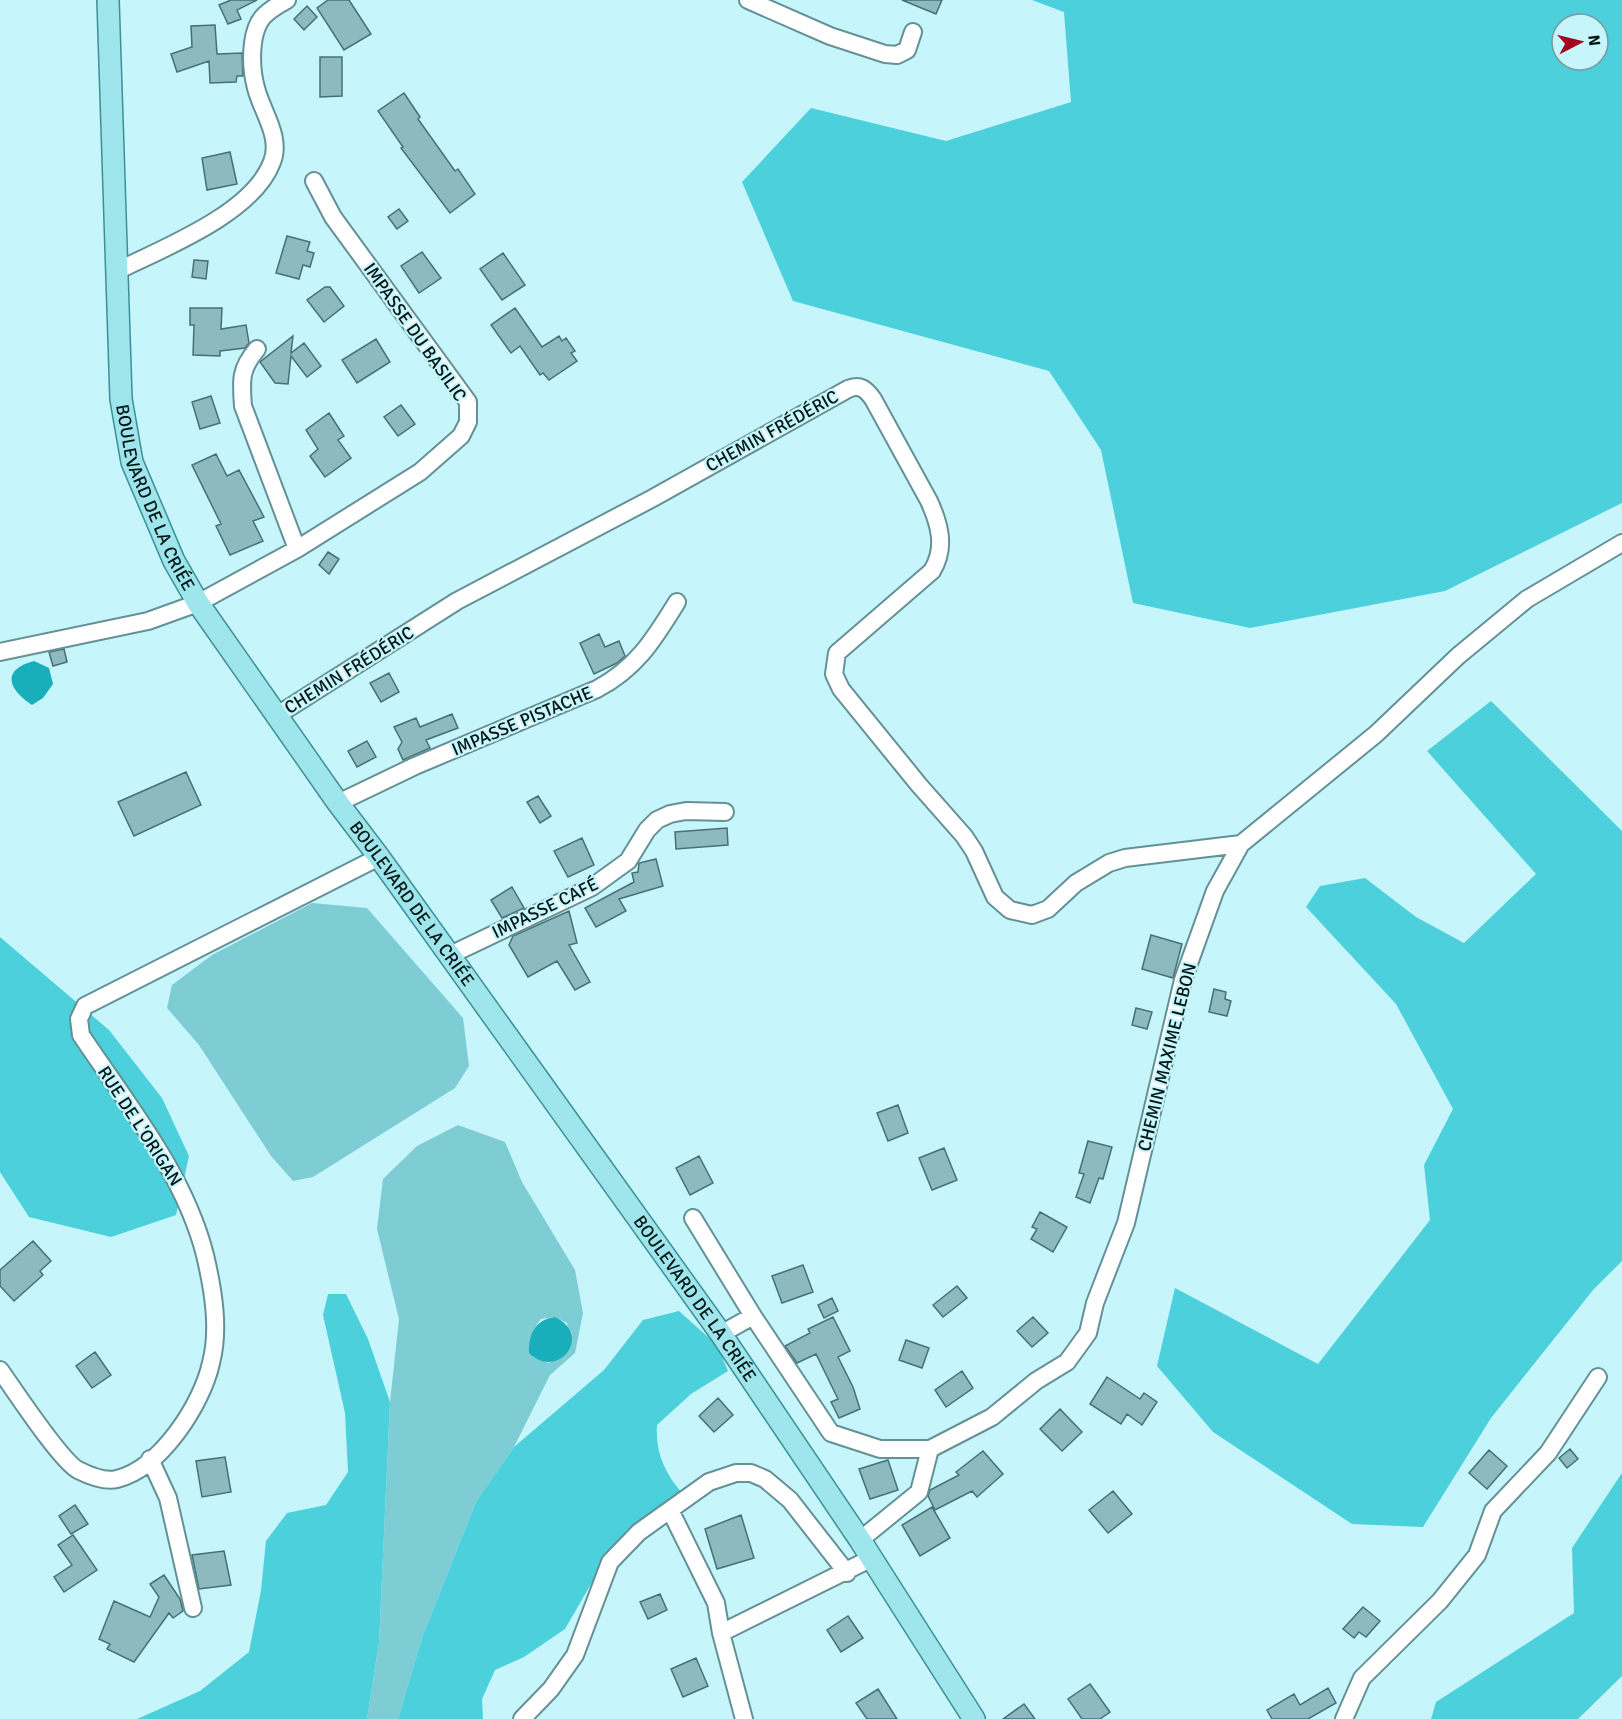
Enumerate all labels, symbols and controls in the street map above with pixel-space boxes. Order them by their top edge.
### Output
north arrow [1550,12,1610,72]
text: N [1583,34,1604,47]
street label: IMPASSE DU BASILIC [359,258,471,406]
street label: CHEMIN FRÉDÉRIC [702,385,842,477]
street label: BOULEVARD DE LA CRIÉE [111,403,200,595]
street label: CHEMIN FRÉDÉRIC [280,621,418,719]
street label: IMPASSE PISTACHE [448,681,596,761]
street label: BOULEVARD DE LA CRIÉE [345,817,479,990]
street label: IMPASSE CAFÉ [488,873,602,943]
street label: CHEMIN MAXIME LEBON [1133,960,1201,1154]
street label: RUE DE L'ORIGAN [93,1062,187,1190]
street label: BOULEVARD DE LA CRIÉE [629,1211,761,1386]

